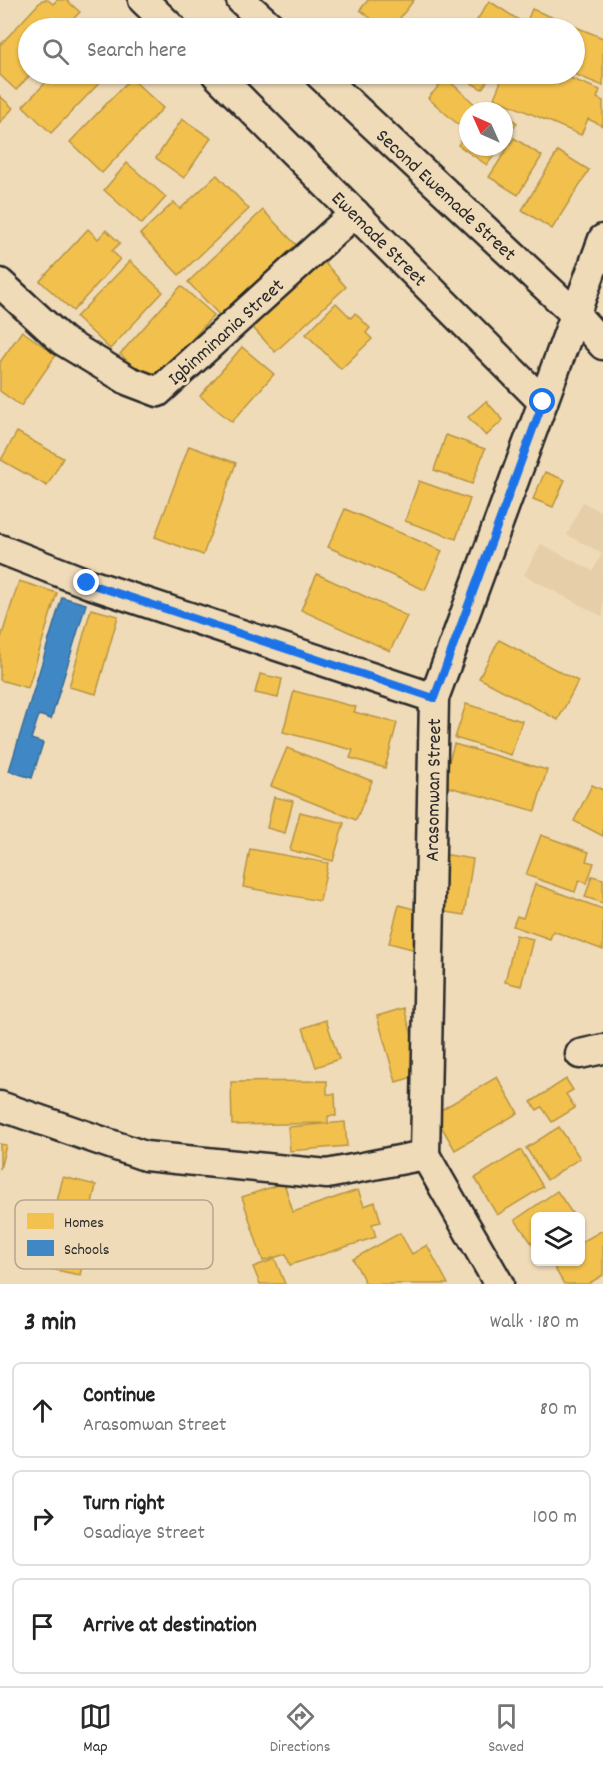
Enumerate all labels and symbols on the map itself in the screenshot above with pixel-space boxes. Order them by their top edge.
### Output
north arrow [459,102,513,156]
street label: Second Ewemade Street [372,123,522,265]
street label: Ewemade Street [327,185,433,291]
street label: Igbinminania Street [163,273,291,393]
route start [529,388,555,414]
route end [73,569,99,595]
street label: Arasomwan Street [420,718,450,862]
legend [15,1200,213,1269]
text: Homes [64,1212,104,1235]
text: Schools [64,1239,110,1262]

